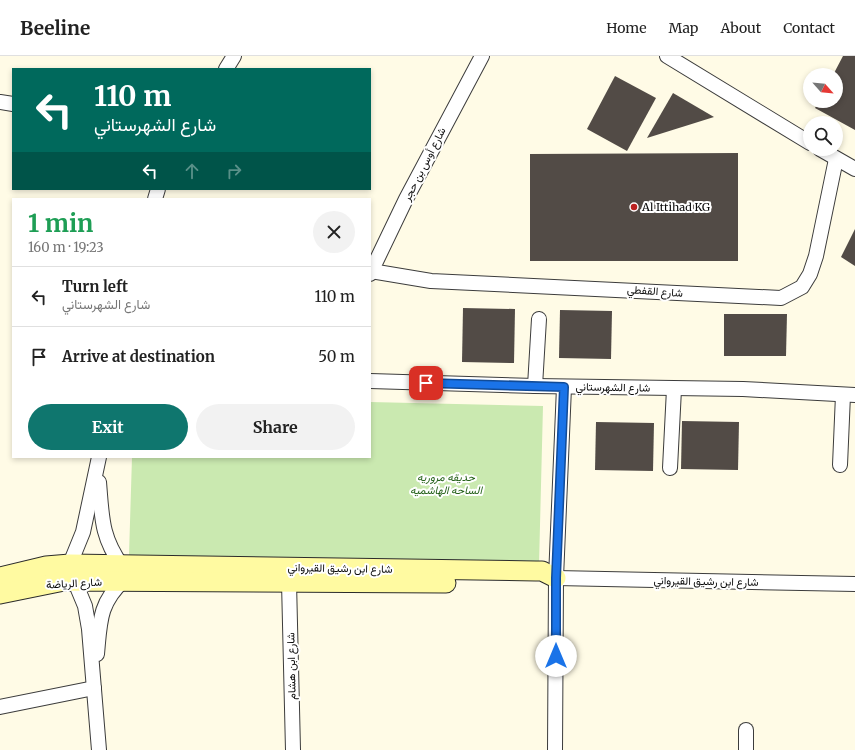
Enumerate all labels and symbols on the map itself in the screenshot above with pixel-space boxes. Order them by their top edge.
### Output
north arrow [803,68,843,108]
street label: شارع أوس بن حجر [399,125,450,204]
place label: Al Ittihad KG [641,200,710,214]
marker: Al Ittihad KG [629,202,639,212]
street label: شارع القفطي [626,282,684,303]
pin [409,366,443,400]
street label: شارع الشهرستاني [576,379,651,398]
park label: حديقه مروريه الساحه الهاشميه [410,470,484,497]
street label: شارع ابن رشيق القيرواني [287,560,393,579]
street label: شارع ابن رشيق القيرواني [653,573,759,592]
street label: شارع الرياضة [46,575,103,592]
street label: شارع ابن هشام [283,632,300,700]
position arrow [535,635,577,677]

